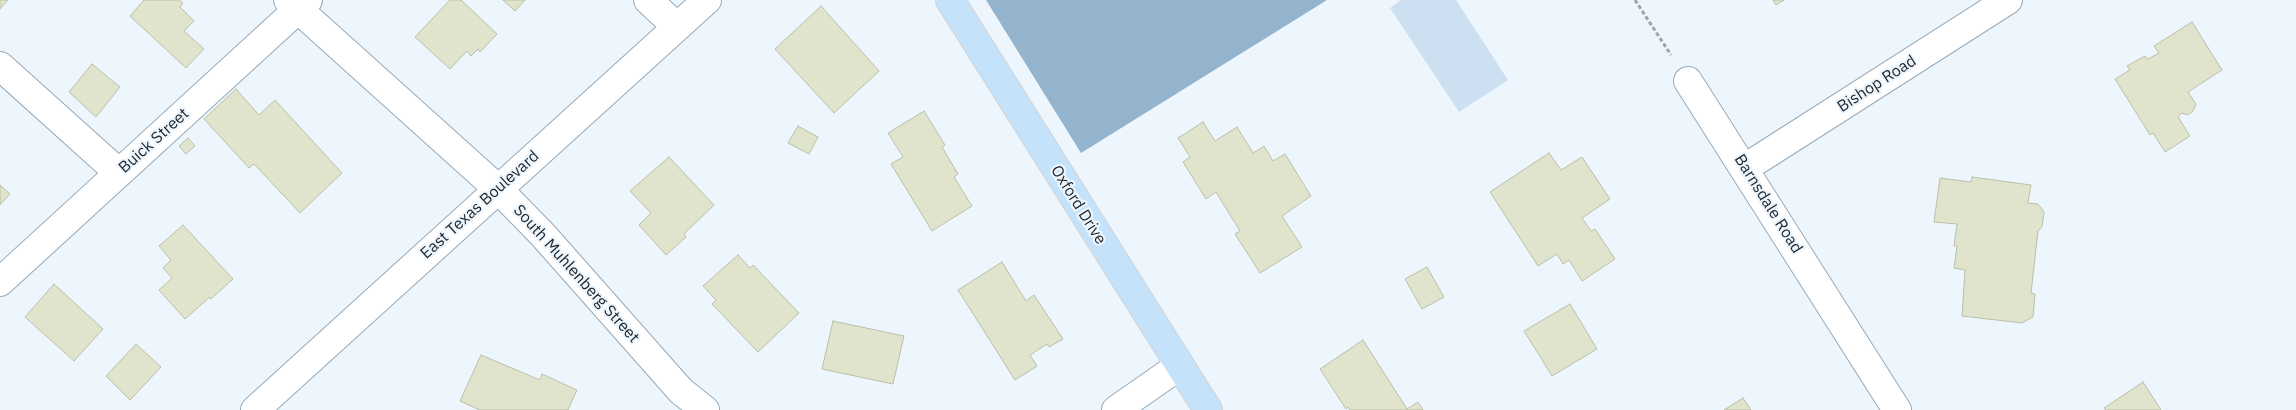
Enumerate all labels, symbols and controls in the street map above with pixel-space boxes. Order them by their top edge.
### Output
street label: Bishop Road [1834,51,1920,117]
street label: Buick Street [115,105,193,177]
street label: East Texas Boulevard [417,147,543,263]
street label: Barnsdale Road [1730,151,1806,257]
street label: Oxford Drive [1046,162,1110,248]
street label: South Muhlenberg Street [509,201,643,347]

